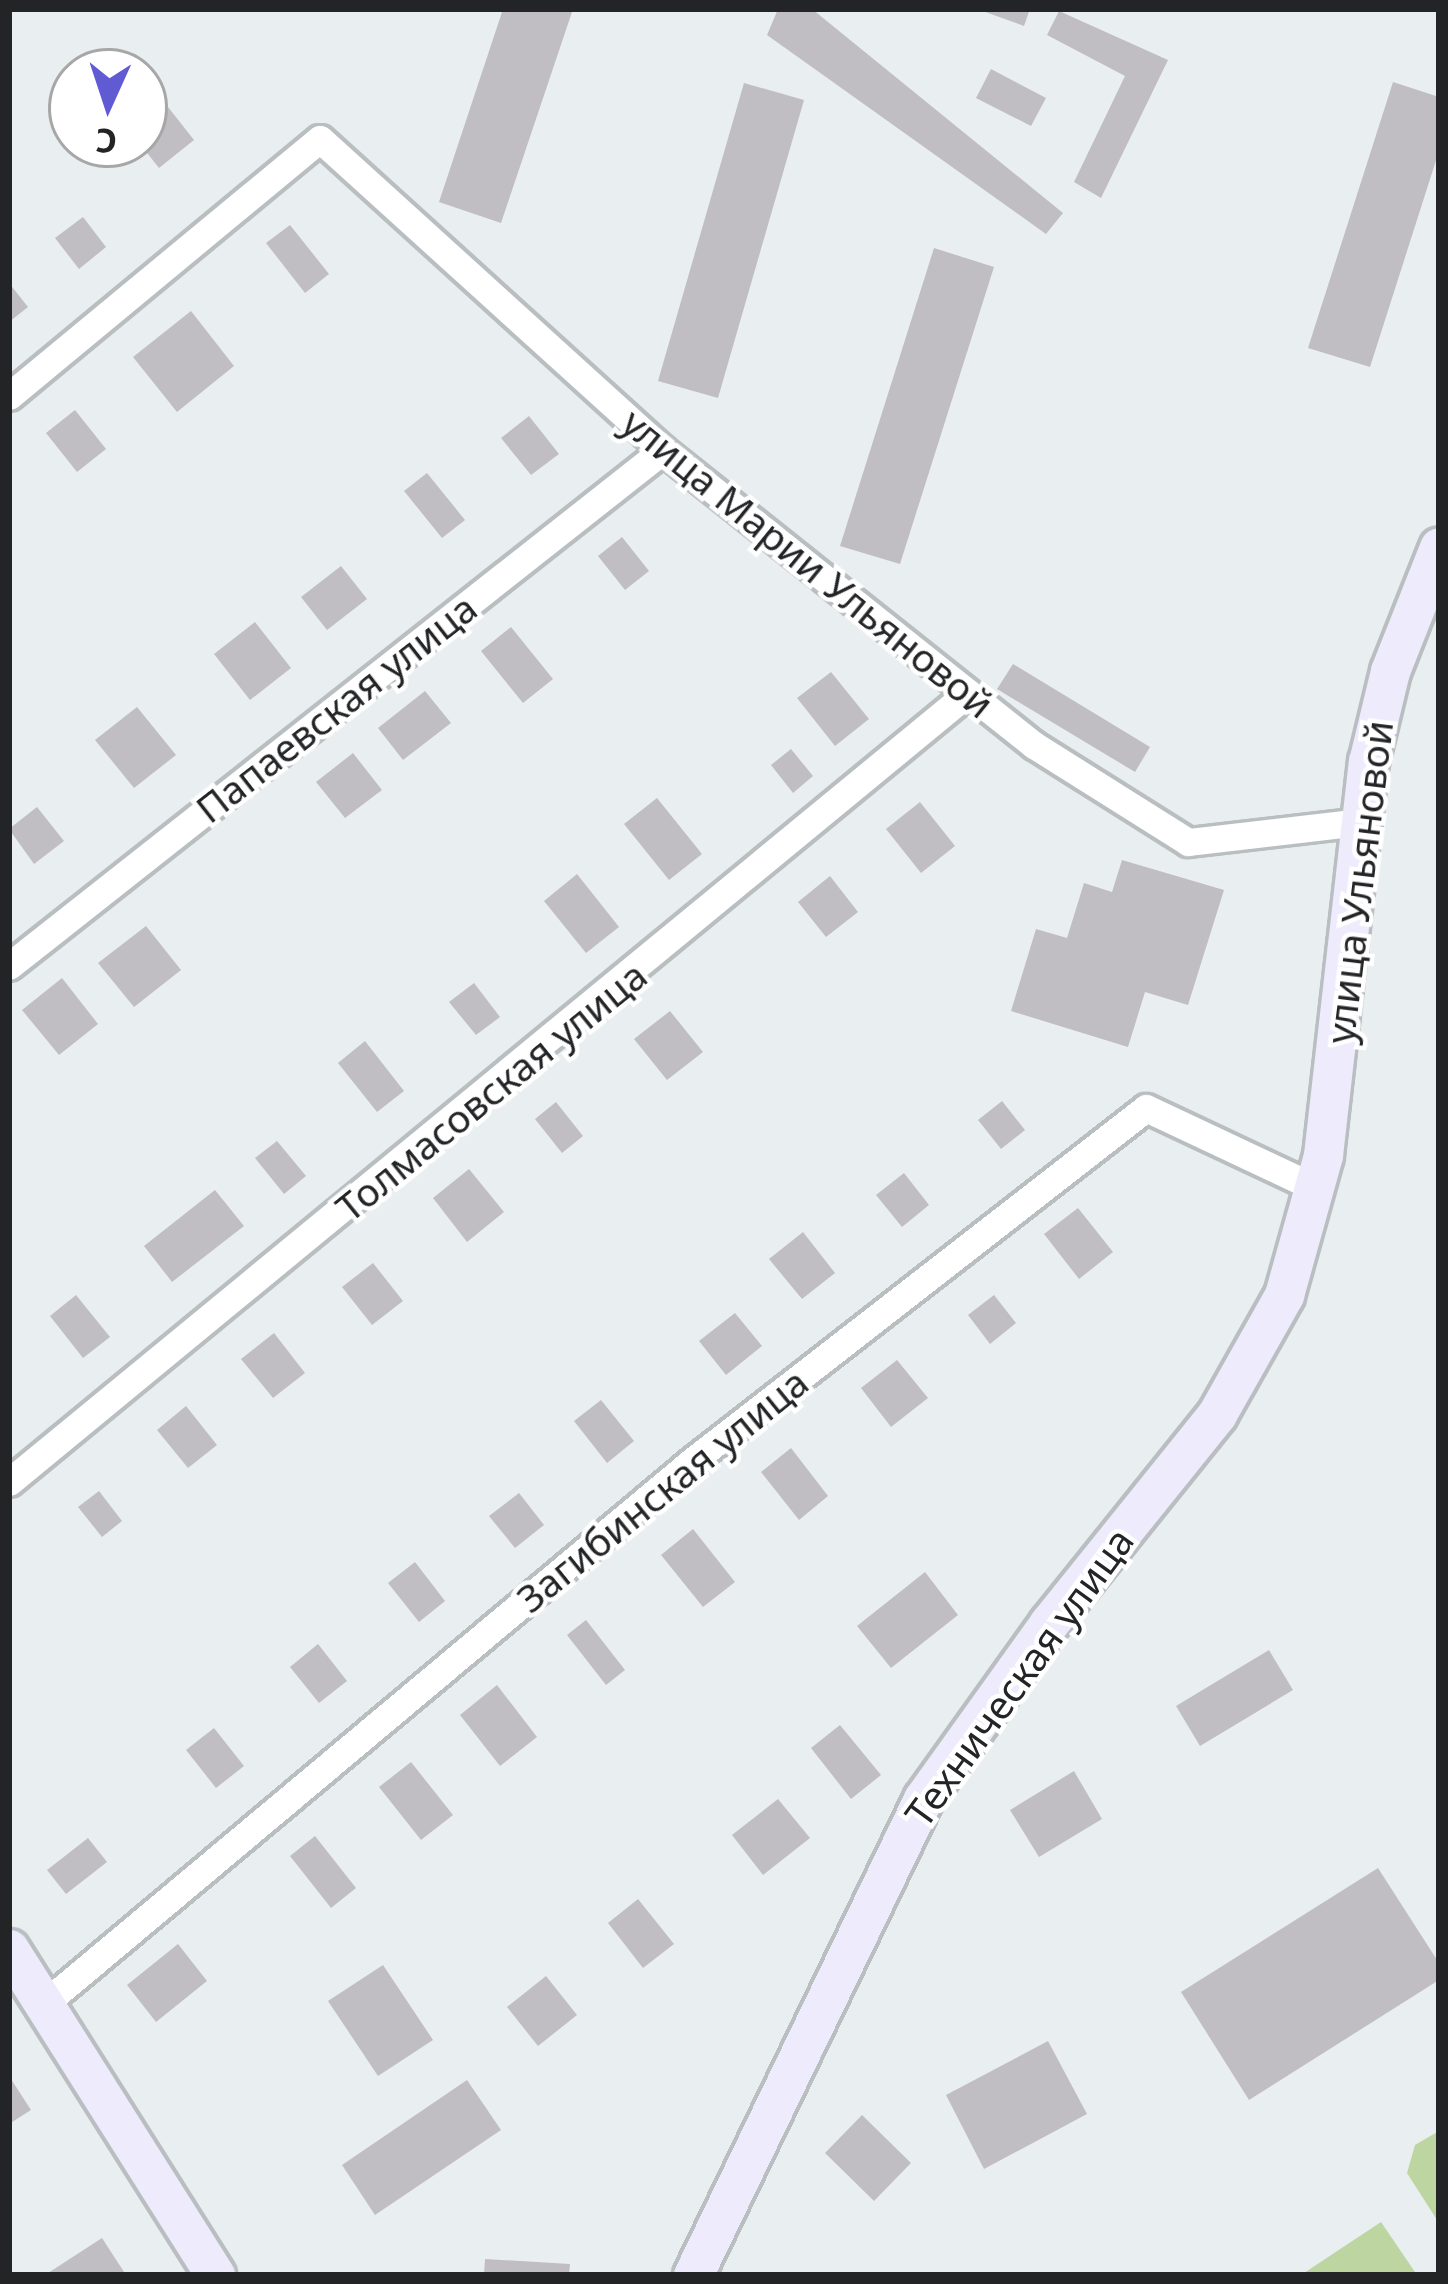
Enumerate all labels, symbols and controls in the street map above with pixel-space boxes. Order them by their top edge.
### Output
north arrow [48,48,168,168]
text: С [94,118,118,164]
street label: улица Марии Ульяновой [613,399,1003,727]
street label: Папаевская улица [186,584,486,832]
street label: улица Ульяновой [1316,718,1402,1046]
street label: Толмасовская улица [326,951,656,1231]
street label: Загибинская улица [507,1358,817,1622]
street label: Техническая улица [895,1519,1143,1835]

